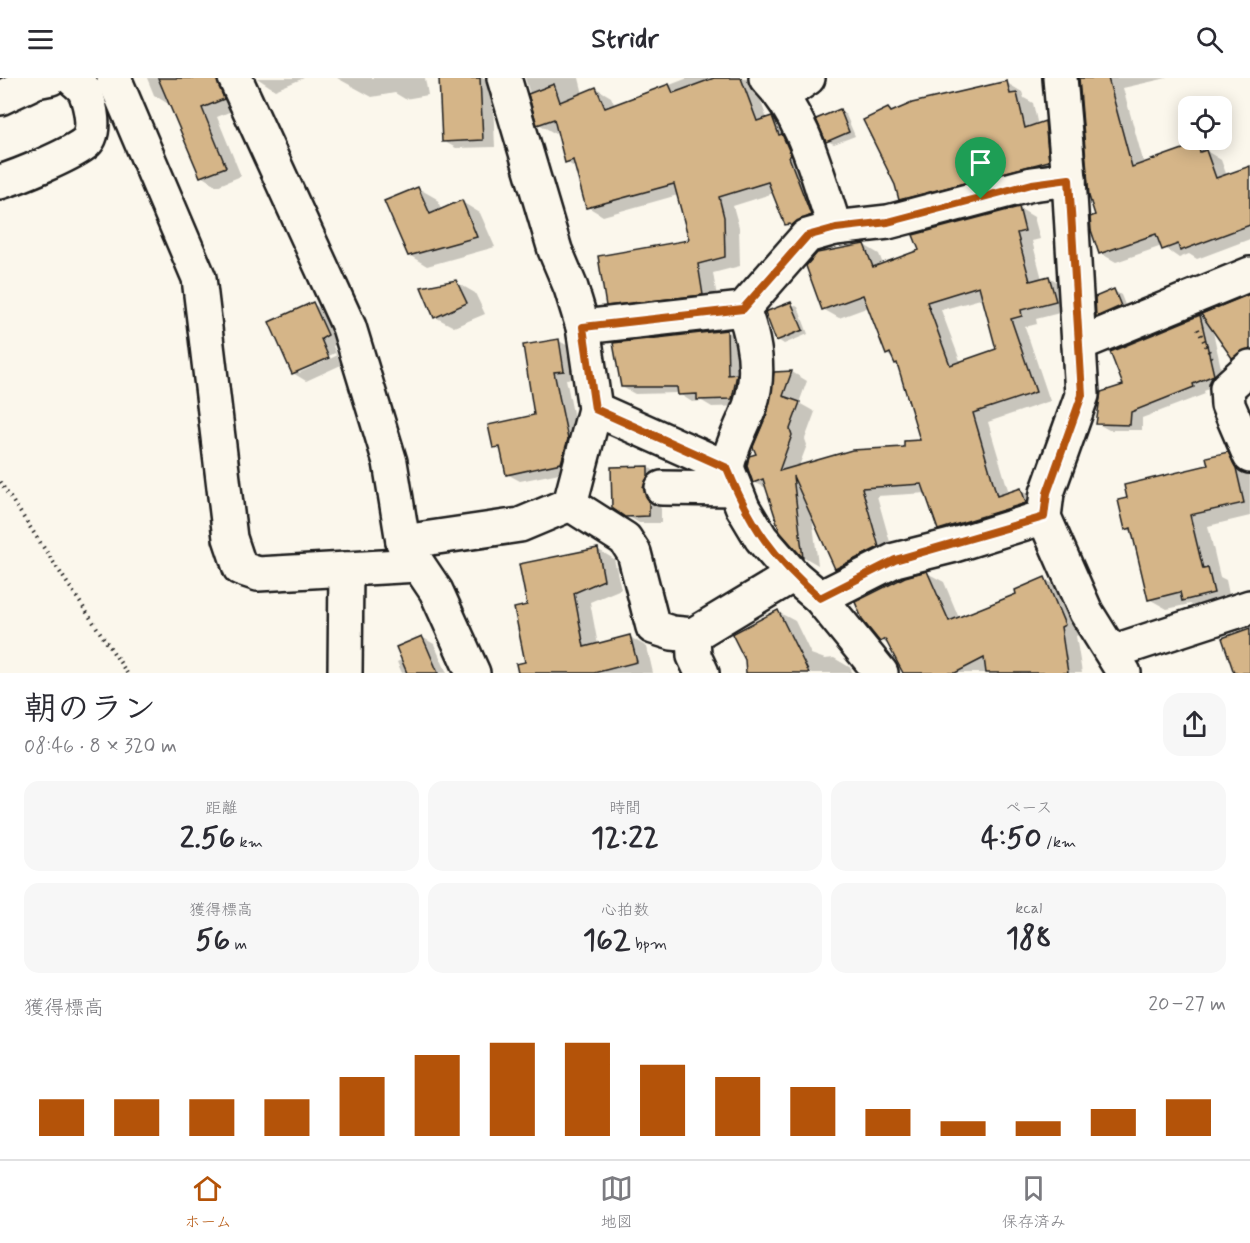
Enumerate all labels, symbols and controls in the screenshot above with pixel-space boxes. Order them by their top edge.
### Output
text: Stridr [591,22,659,57]
icon: menu [24,23,57,56]
icon: search [1193,23,1226,56]
map controls [1178,96,1232,150]
button: locate [1178,96,1232,150]
pin [955,137,1006,199]
icon: arrive [964,146,997,179]
text: 朝のラン [24,688,156,732]
button: share [1163,693,1226,756]
text: 08:46 · 8 × 320 m [24,733,177,760]
text: 距離 [205,798,237,819]
text: 時間 [609,798,641,819]
text: ペース [1005,798,1052,819]
text: 2.56 [180,819,235,858]
text: 12:22 [591,819,659,858]
text: 4:50 [981,819,1042,858]
text: km [235,832,263,853]
text: /km [1042,832,1076,853]
text: kcal [1015,898,1042,919]
text: 獲得標高 [189,900,253,921]
text: 心拍数 [601,900,649,921]
text: 188 [1006,919,1052,958]
text: 56 [196,921,230,960]
text: 162 [583,921,631,960]
text: m [230,934,247,955]
text: bpm [631,934,667,955]
text: 20–27 m [1148,991,1226,1018]
text: 獲得標高 [24,995,104,1022]
tab: ホーム [184,1172,232,1233]
tab: 地図 [600,1172,633,1233]
tab: 保存済み [1002,1172,1066,1233]

